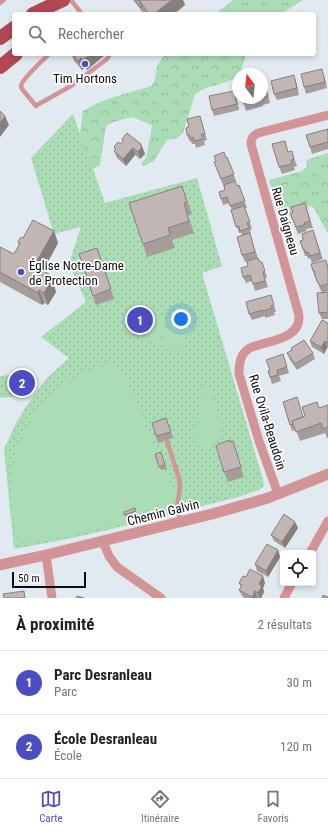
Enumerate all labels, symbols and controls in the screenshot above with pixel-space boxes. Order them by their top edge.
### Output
search box [12,12,316,56]
icon: search [26,23,48,45]
text: Rechercher [58,25,124,43]
marker: Tim Hortons [80,59,90,69]
north arrow [232,68,268,104]
place label: Tim Hortons [53,71,117,86]
street label: Rue Daigneau [269,185,302,257]
place label: Église Notre-Dame de Protection [29,258,124,288]
marker: Église Notre-Dame de Protection [16,267,26,277]
pin: 1 [127,305,153,335]
your location [171,309,191,329]
pin: 2 [9,368,35,398]
street label: Rue Ovila-Beaudoin [246,373,289,472]
street label: Chemin Galvin [126,496,201,529]
map controls [280,550,316,586]
button: locate [280,550,316,586]
scale bar [12,570,86,589]
text: 50 m [18,572,40,585]
text: À proximité [16,614,94,634]
text: 2 résultats [258,617,312,632]
text: Parc Desranleau [54,666,152,684]
text: 1 [26,675,32,690]
text: 30 m [286,675,312,690]
text: Parc [54,684,77,699]
text: École Desranleau [54,730,157,748]
text: 2 [26,739,32,754]
text: 120 m [280,739,312,754]
text: École [54,748,82,763]
tab: Carte [39,788,63,825]
tab: Itinéraire [141,788,179,825]
tab: Favoris [258,788,289,825]

